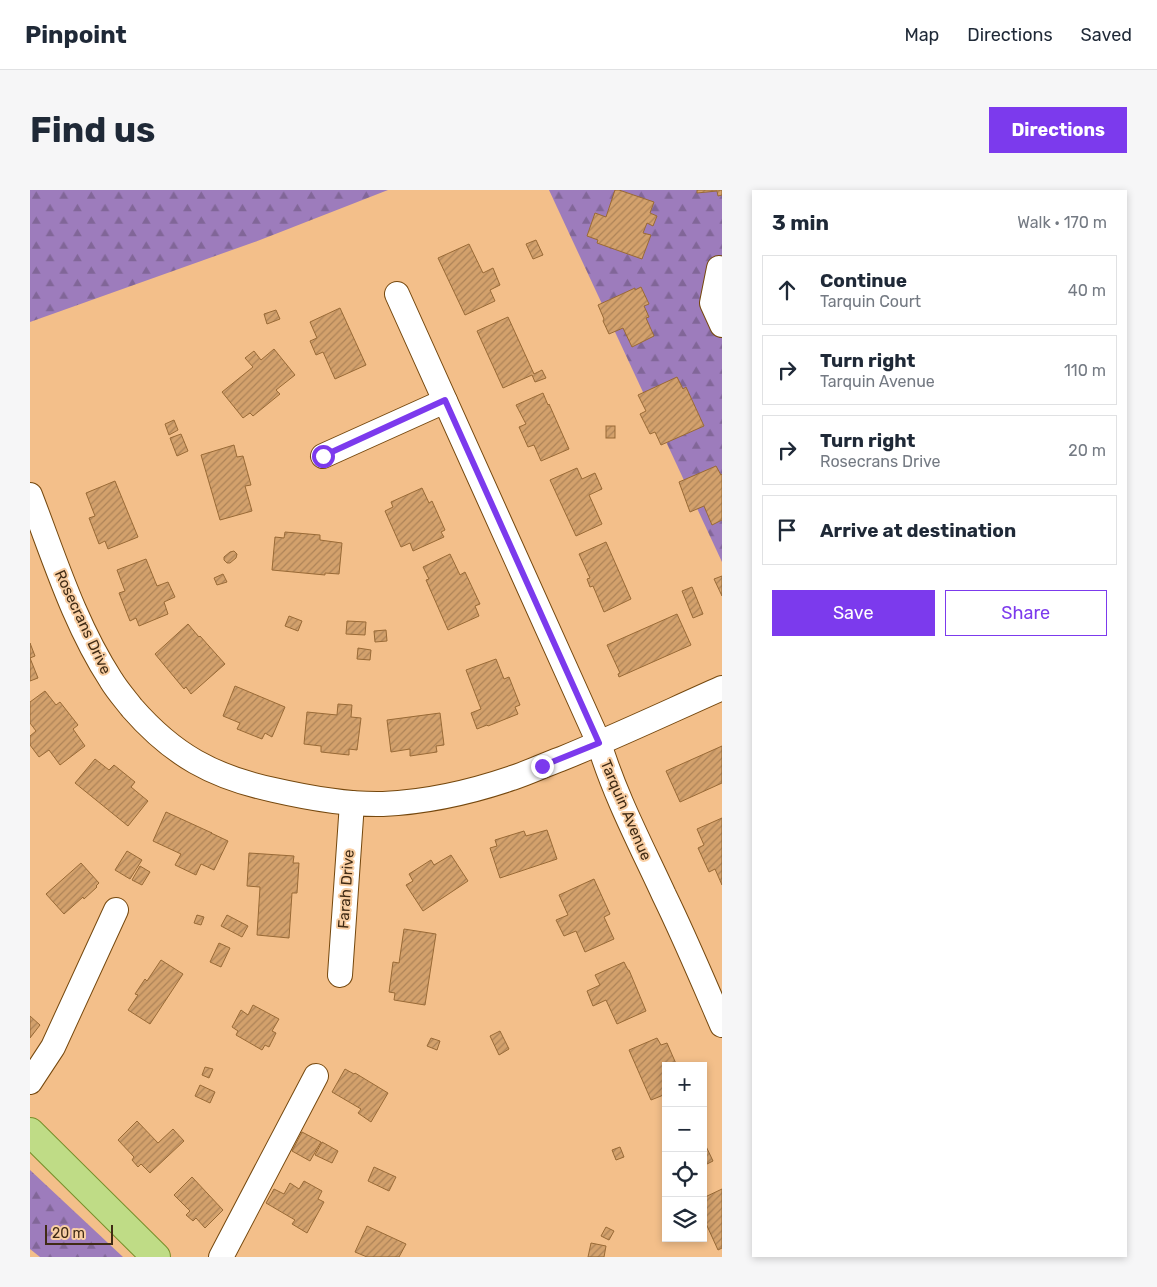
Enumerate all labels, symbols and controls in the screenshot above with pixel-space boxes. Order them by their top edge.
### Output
text: Pinpoint [25,21,127,49]
text: Map [904,24,939,46]
text: Directions [967,24,1053,46]
text: Saved [1081,24,1132,46]
button: Directions [989,107,1127,153]
text: Find us [30,109,155,151]
text: 3 min [772,210,829,235]
text: Walk · 170 m [1017,213,1107,232]
text: Continue [820,269,907,292]
icon: ahead [773,276,801,304]
text: 40 m [1068,281,1106,300]
text: Tarquin Court [820,292,921,311]
text: Turn right [820,349,915,372]
icon: right [773,356,801,384]
text: 110 m [1064,361,1106,380]
text: Tarquin Avenue [820,372,935,391]
text: Turn right [820,429,915,452]
icon: right [773,436,801,464]
text: 20 m [1068,441,1106,460]
route start [312,445,335,468]
text: Rosecrans Drive [820,452,941,471]
icon: arrive [773,516,801,544]
text: Arrive at destination [820,519,1016,542]
street label: Rosecrans Drive [51,567,115,677]
button: Save [772,590,935,636]
button: Share [945,590,1107,636]
route end [531,755,554,778]
street label: Tarquin Avenue [597,757,655,863]
street label: Farah Drive [334,849,358,929]
map controls [662,1062,707,1242]
button: + [662,1062,707,1107]
button: − [662,1107,707,1152]
button: locate [662,1152,707,1197]
button: layers [662,1197,707,1242]
scale bar [45,1222,112,1245]
text: 20 m [52,1225,85,1242]

